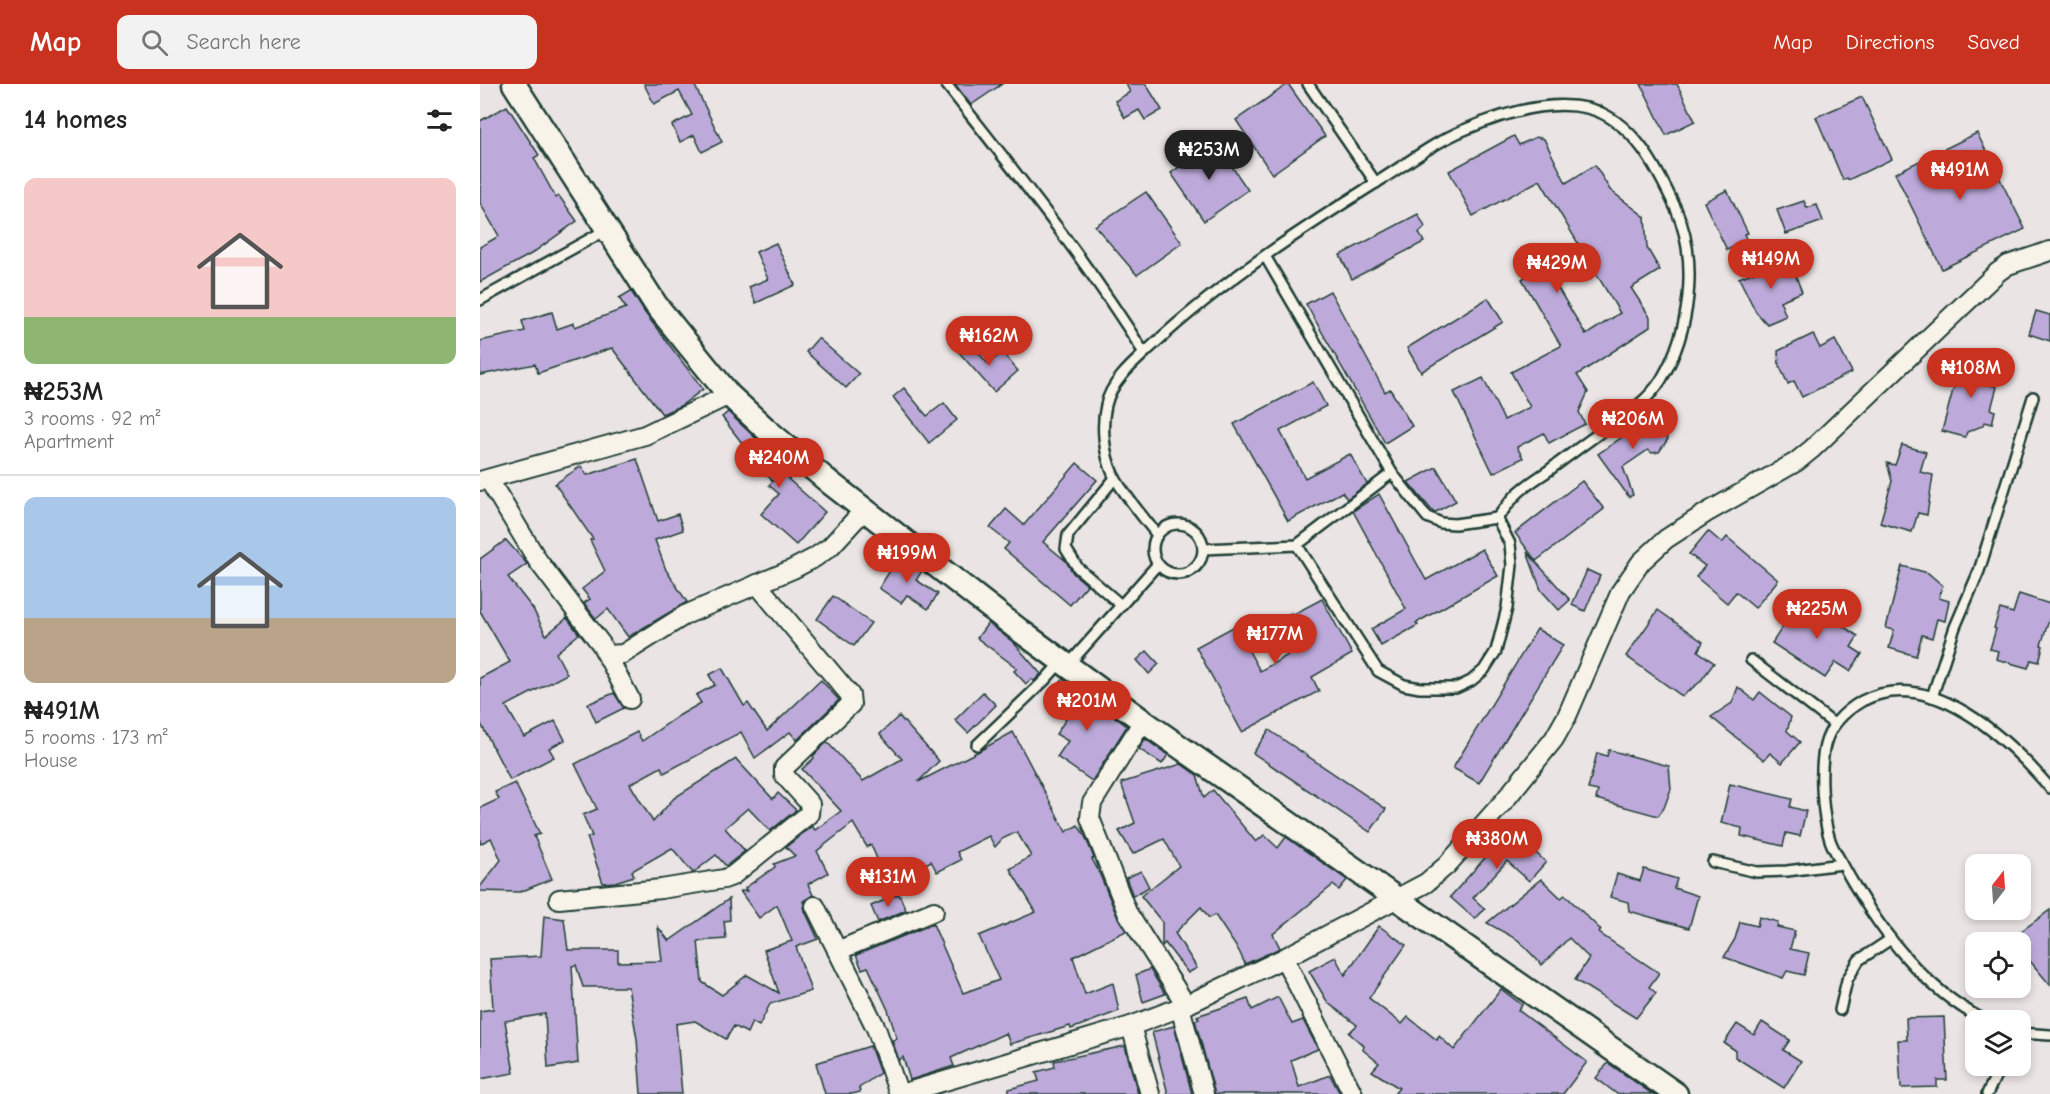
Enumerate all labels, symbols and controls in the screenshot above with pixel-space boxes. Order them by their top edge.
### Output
search box [117,15,537,69]
text: Map [30,26,81,58]
icon: search [138,26,171,59]
text: Search here [186,29,301,55]
text: Map [1773,30,1813,54]
text: Directions [1846,30,1935,54]
text: Saved [1968,30,2020,54]
icon: filters [423,104,456,137]
text: 14 homes [24,105,127,135]
pin: ₦253M [1167,130,1251,181]
text: ₦253M [1178,138,1240,161]
pin: ₦491M [1918,150,2002,201]
text: ₦491M [1931,158,1989,181]
icon: home [186,217,294,325]
pin: ₦149M [1729,239,1813,290]
pin: ₦429M [1515,243,1599,294]
text: ₦149M [1742,247,1800,270]
text: ₦429M [1527,251,1587,274]
pin: ₦162M [947,316,1031,367]
text: ₦162M [960,324,1018,347]
pin: ₦108M [1929,348,2013,399]
text: ₦108M [1941,356,2001,379]
text: ₦253M [24,377,103,407]
pin: ₦206M [1591,399,1675,450]
text: 3 rooms · 92 m² [24,407,161,430]
text: ₦206M [1602,407,1664,430]
text: Apartment [24,430,114,453]
pin: ₦240M [737,438,821,489]
text: ₦240M [749,446,809,469]
pin: ₦199M [865,533,949,584]
icon: home [186,536,294,644]
text: ₦199M [877,541,937,564]
pin: ₦225M [1775,589,1859,640]
text: ₦225M [1786,597,1848,620]
pin: ₦177M [1233,614,1317,665]
text: ₦177M [1247,622,1303,645]
pin: ₦201M [1045,681,1129,732]
text: ₦201M [1057,689,1117,712]
text: ₦491M [24,696,100,726]
text: 5 rooms · 173 m² [24,726,168,749]
text: House [24,749,78,772]
pin: ₦380M [1455,819,1539,870]
text: ₦380M [1466,827,1528,850]
north arrow [1965,854,2031,920]
map controls [1965,854,2031,1076]
pin: ₦131M [846,857,930,908]
text: ₦131M [860,865,916,888]
button: locate [1965,932,2031,998]
button: layers [1965,1010,2031,1076]

